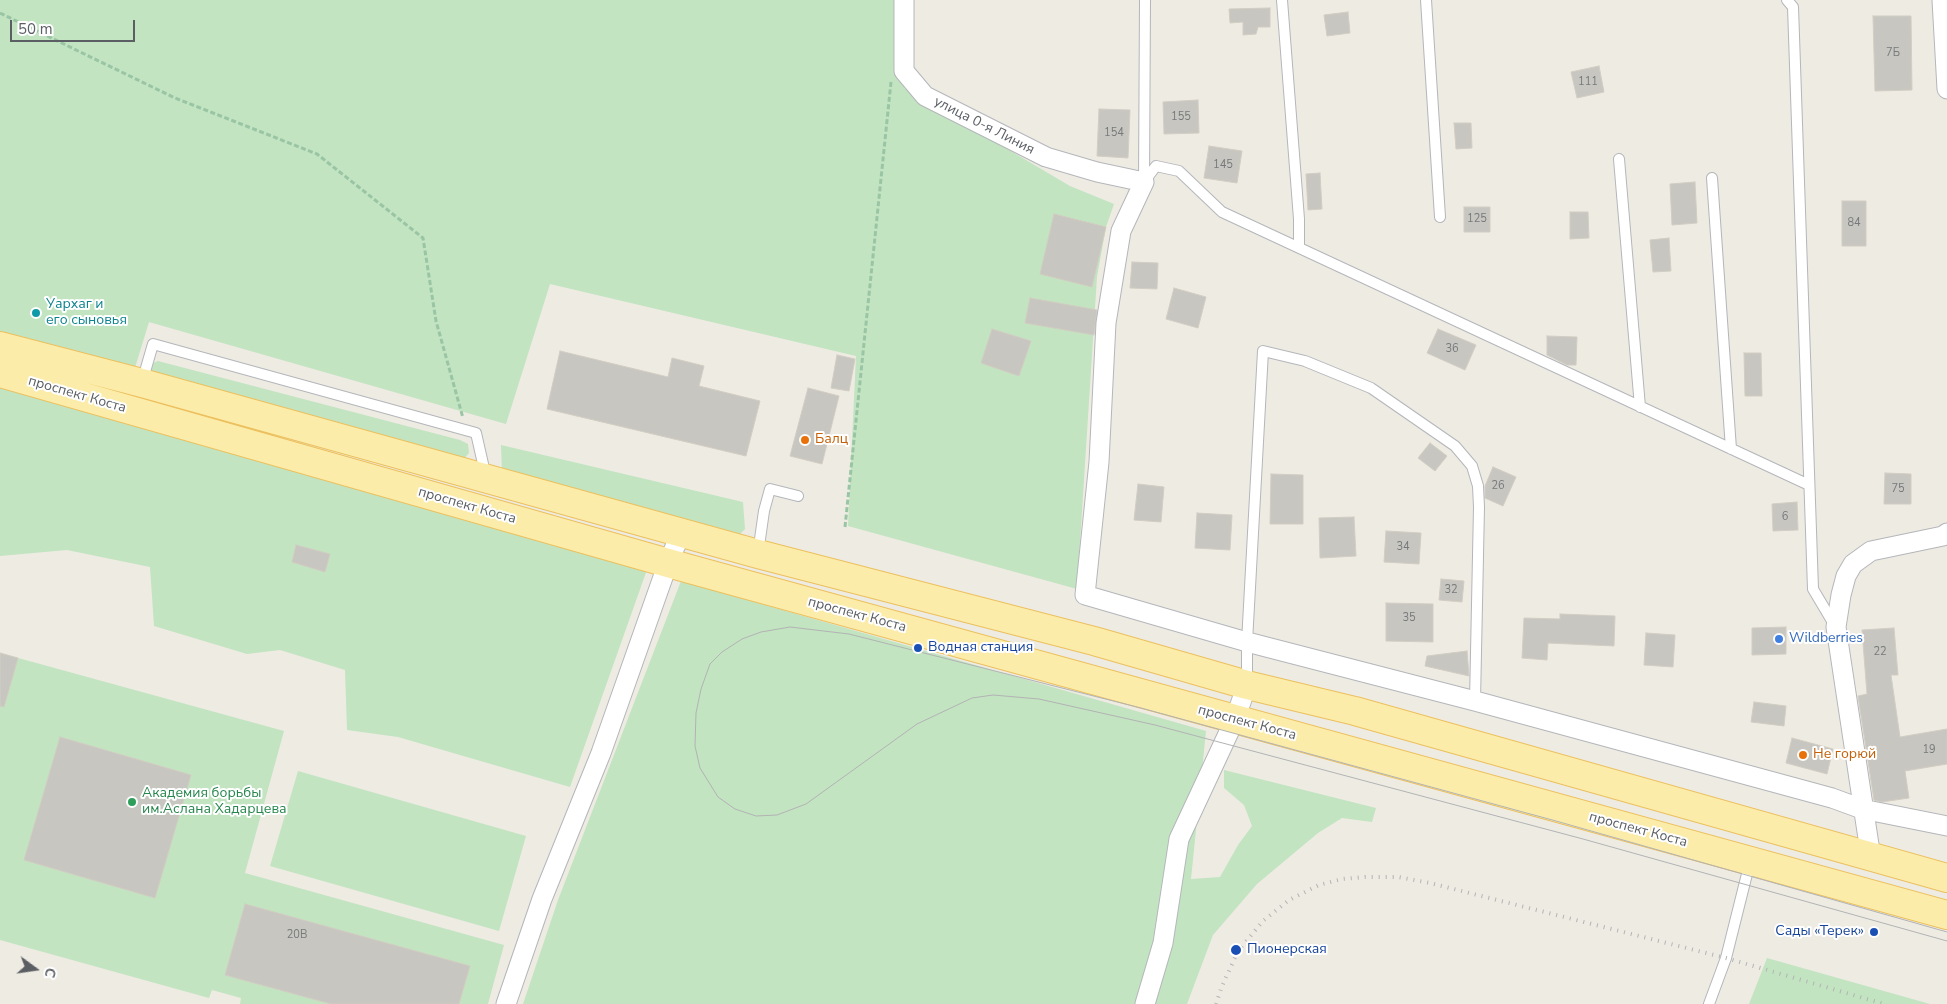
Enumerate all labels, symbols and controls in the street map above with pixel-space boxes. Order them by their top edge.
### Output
scale bar [12,10,138,42]
text: 50 m [18,19,53,39]
house number: 7Б [1886,46,1900,60]
house number: 111 [1578,75,1598,89]
street label: улица 0-я Линия [931,93,1037,159]
house number: 155 [1171,110,1191,124]
house number: 154 [1104,126,1124,140]
house number: 145 [1213,158,1233,172]
house number: 125 [1467,212,1487,226]
house number: 84 [1847,216,1861,230]
place label: Уархаг и его сыновья [46,297,127,330]
marker: Уархаг и его сыновья [30,307,42,319]
house number: 36 [1445,342,1459,356]
street label: проспект Коста [26,373,128,417]
place label: Балц [815,432,848,448]
marker: Балц [799,434,811,446]
house number: 26 [1491,479,1505,493]
house number: 75 [1891,482,1905,496]
street label: проспект Коста [416,484,518,528]
house number: 6 [1782,510,1788,524]
house number: 34 [1396,540,1410,554]
house number: 32 [1444,583,1458,597]
street label: проспект Коста [806,594,908,636]
house number: 35 [1402,611,1416,625]
place label: Wildberries [1789,631,1863,647]
marker: Wildberries [1773,633,1785,645]
place label: Водная станция [928,640,1033,656]
marker: Водная станция [912,642,924,654]
house number: 22 [1873,645,1887,659]
street label: проспект Коста [1196,702,1298,744]
house number: 19 [1922,743,1936,757]
place label: Не горюй [1813,747,1876,763]
marker: Не горюй [1797,749,1809,761]
place label: Академия борьбы им.Аслана Хадарцева [142,786,287,819]
marker: Академия борьбы им.Аслана Хадарцева [126,796,138,808]
street label: проспект Коста [1587,809,1689,851]
place label: Сады «Терек» [1775,924,1864,940]
marker: Сады «Терек» [1868,926,1880,938]
house number: 20В [287,928,307,942]
place label: Пионерская [1247,942,1327,958]
marker: Пионерская [1229,943,1243,957]
north arrow [10,944,60,994]
text: С [40,966,60,980]

